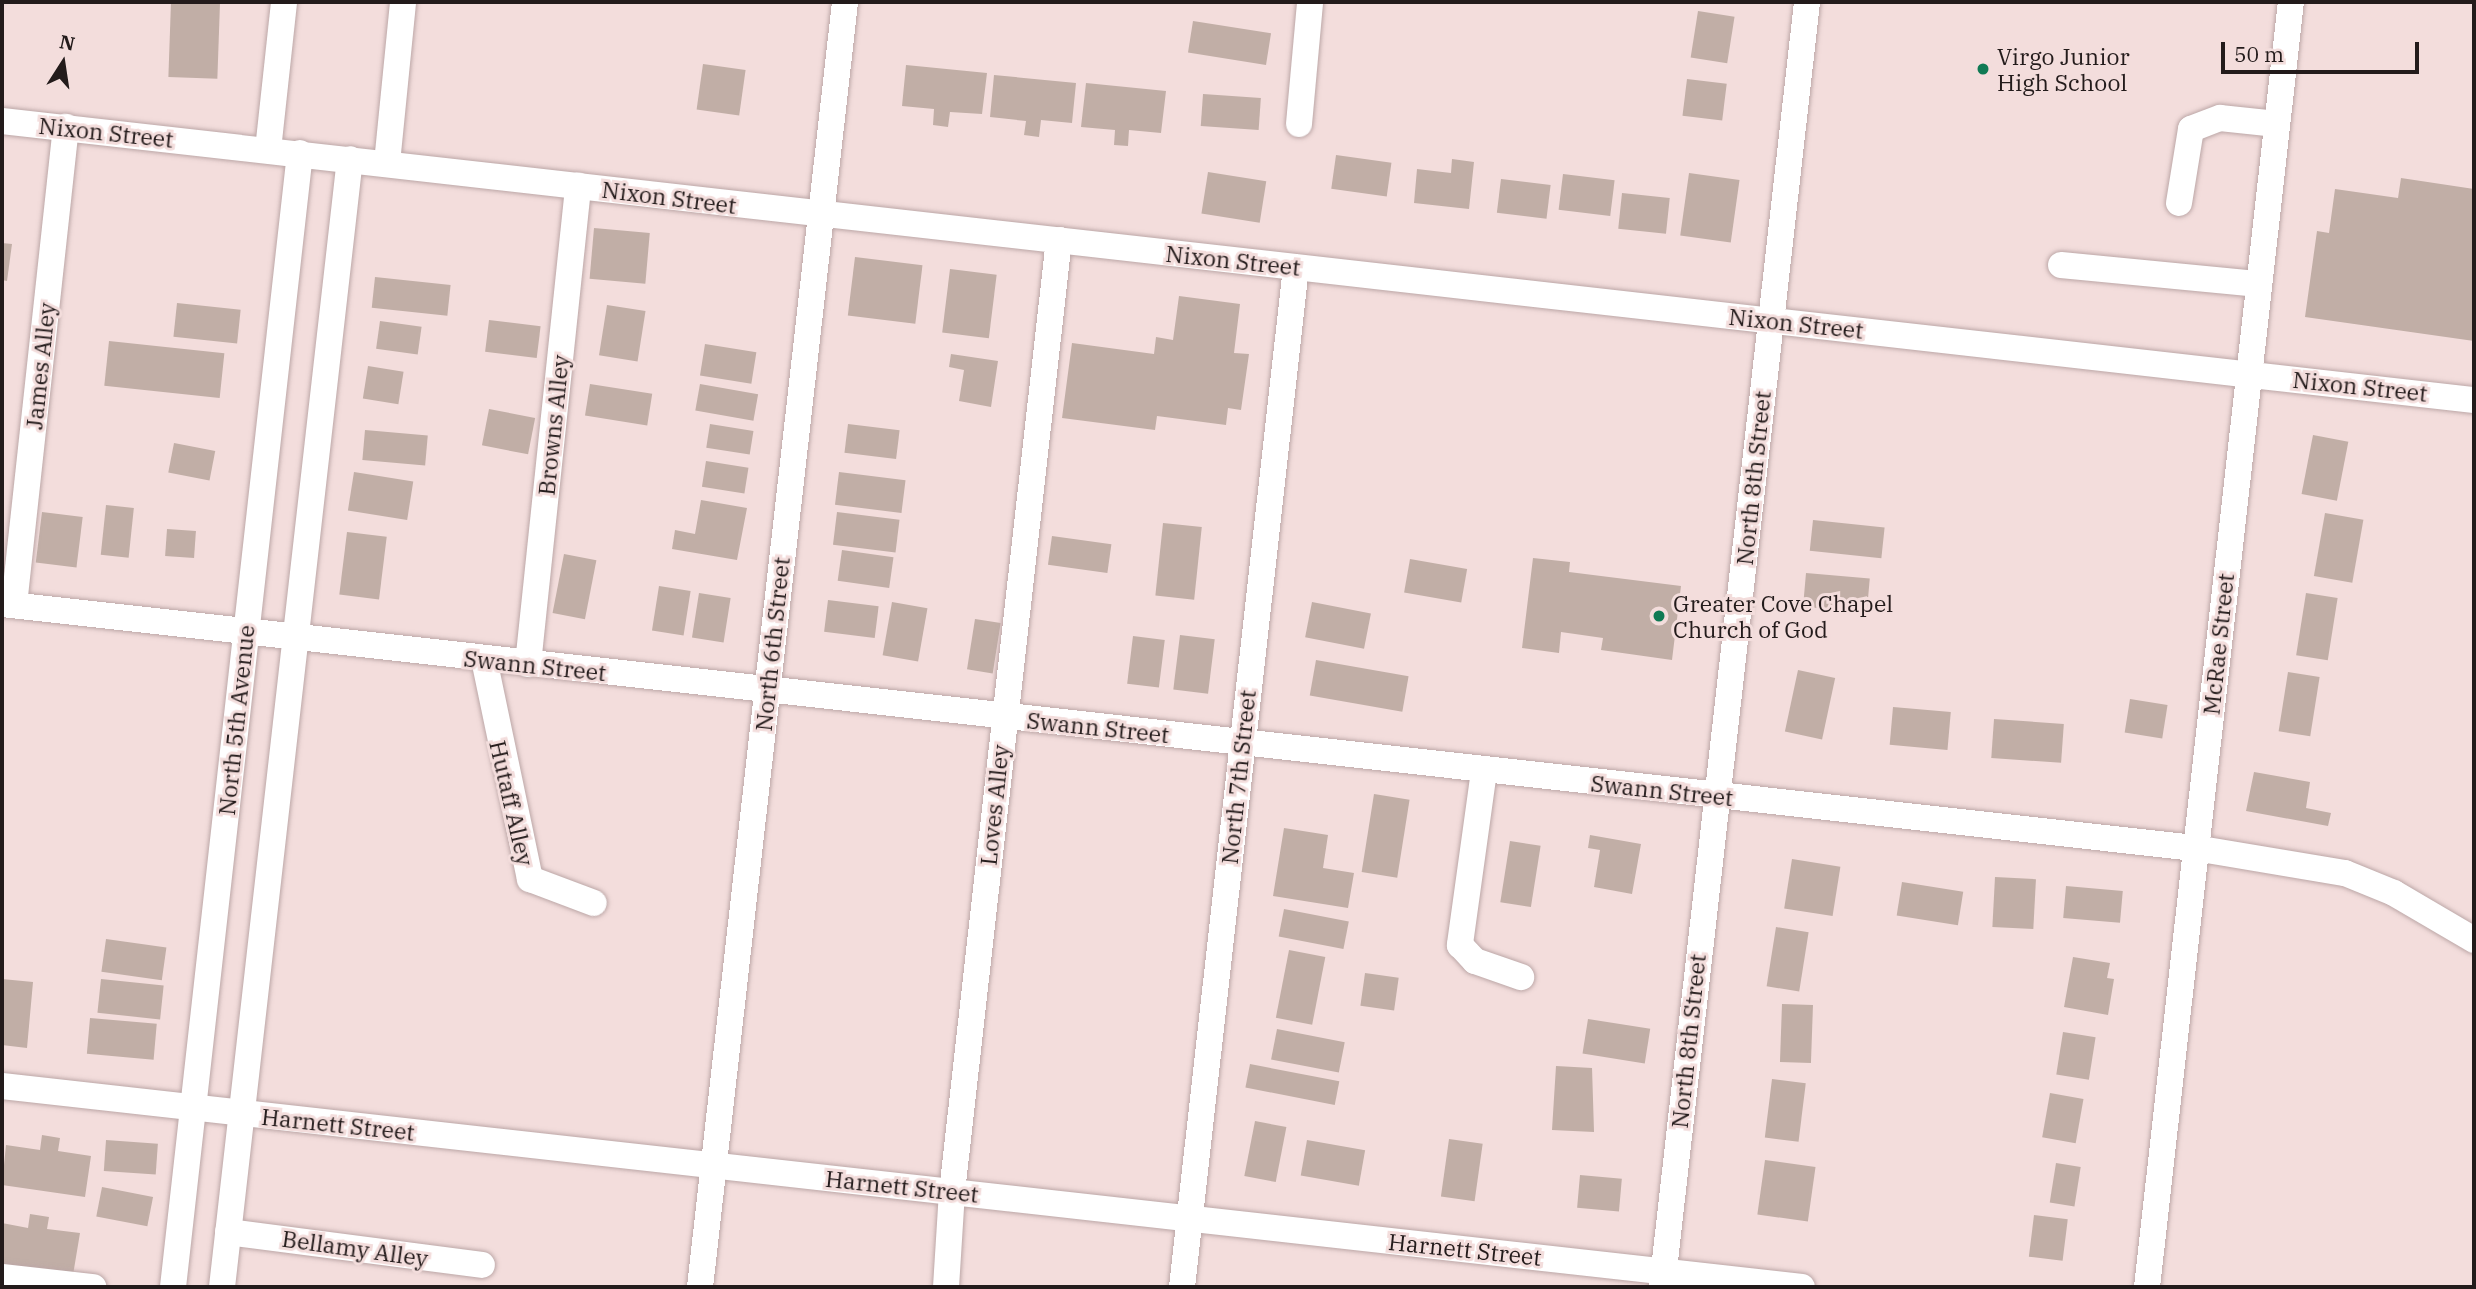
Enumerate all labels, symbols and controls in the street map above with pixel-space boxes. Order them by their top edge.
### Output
north arrow [28,28,98,98]
scale bar [2224,28,2422,72]
text: N [58,29,77,56]
text: 50 m [2234,40,2284,68]
place label: Virgo Junior High School [1997,42,2130,96]
marker: Virgo Junior High School [1975,61,1991,77]
street label: Nixon Street [37,111,175,153]
street label: Nixon Street [600,175,738,219]
street label: Nixon Street [1164,239,1302,281]
street label: James Alley [20,301,60,431]
street label: Nixon Street [1727,302,1865,344]
street label: Browns Alley [532,353,574,497]
street label: Nixon Street [2291,365,2429,407]
street label: North 8th Street [1730,389,1776,567]
street label: North 6th Street [749,555,795,733]
street label: McRae Street [2197,572,2239,716]
place label: Greater Cove Chapel Church of God [1673,589,1893,643]
marker: Greater Cove Chapel Church of God [1651,608,1667,624]
street label: North 5th Avenue [212,623,260,817]
street label: Swann Street [462,644,608,686]
street label: North 7th Street [1215,688,1261,866]
street label: Swann Street [1025,706,1171,748]
street label: Hutaff Alley [484,738,540,868]
street label: Loves Alley [974,743,1014,867]
street label: Swann Street [1589,769,1735,811]
street label: North 8th Street [1665,952,1711,1130]
street label: Harnett Street [260,1102,416,1146]
street label: Harnett Street [824,1164,980,1208]
street label: Bellamy Alley [280,1224,430,1272]
street label: Harnett Street [1387,1227,1543,1271]

